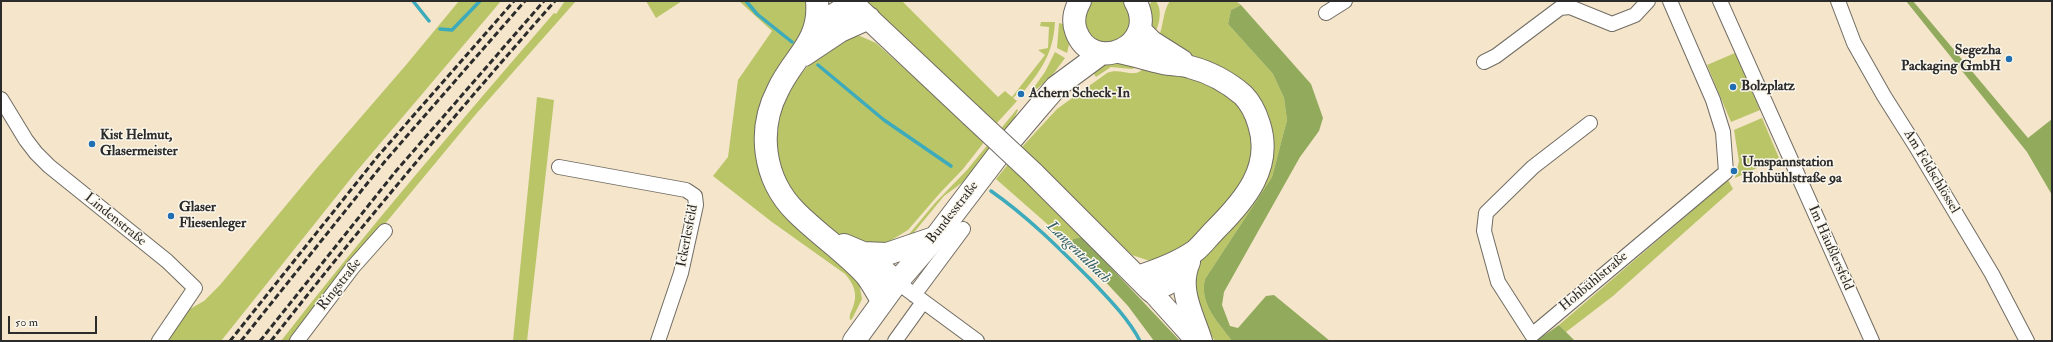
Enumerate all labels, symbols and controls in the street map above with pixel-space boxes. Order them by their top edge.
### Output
place label: Segezha Packaging GmbH [1901,43,2001,76]
marker: Segezha Packaging GmbH [2004,54,2014,64]
place label: Bolzplatz [1741,79,1795,95]
marker: Bolzplatz [1728,82,1738,92]
place label: Achern Scheck-In [1029,86,1130,102]
marker: Achern Scheck-In [1016,89,1026,99]
street label: Am Feldschlössel [1899,127,1963,217]
place label: Kist Helmut, Glasermeister [100,128,178,160]
marker: Kist Helmut, Glasermeister [87,139,97,149]
place label: Umspannstation Hohbühlstraße 9a [1742,155,1842,188]
marker: Umspannstation Hohbühlstraße 9a [1729,166,1739,176]
street label: Bundesstraße [923,178,983,248]
street label: Lindenstraße [81,190,149,250]
place label: Glaser Fliesenleger [179,200,246,232]
street label: Ickerlesfeld [674,203,702,269]
street label: Im Häußlersfeld [1804,203,1856,293]
marker: Glaser Fliesenleger [166,211,176,221]
water label: Langentalbach [1042,218,1114,288]
street label: Hohbühlstraße [1556,249,1632,315]
street label: Ringstraße [314,256,366,314]
scale bar [10,308,99,334]
text: 50 m [15,315,38,330]

